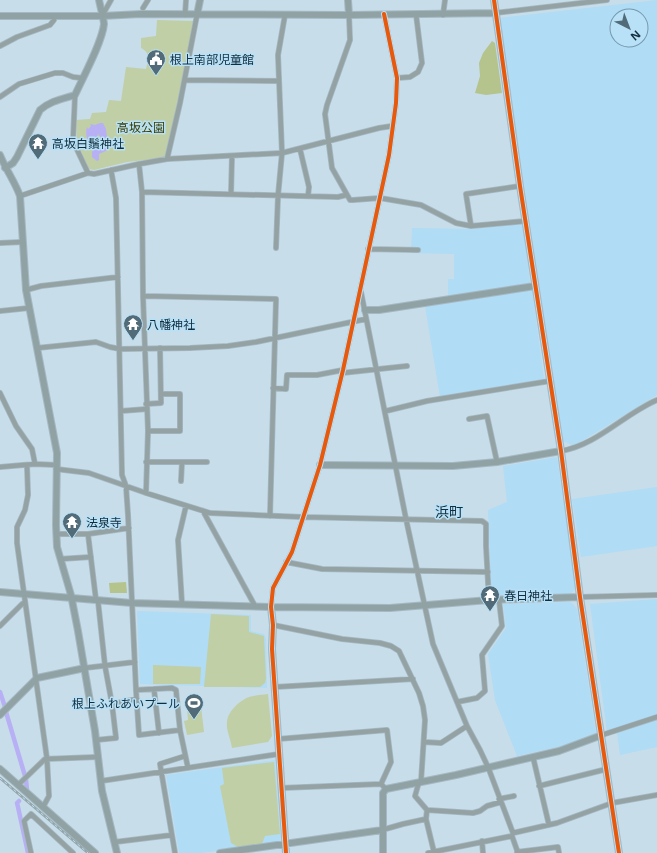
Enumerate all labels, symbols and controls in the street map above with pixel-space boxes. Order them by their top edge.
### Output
north arrow [609,8,649,48]
text: N [628,27,644,44]
public building icon: 根上南部児童館 [145,48,167,76]
place label: 根上南部児童館 [170,51,254,68]
park label: 高坂公園 [117,119,165,136]
temple icon: 高坂白鬚神社 [27,132,49,160]
place label: 高坂白鬚神社 [52,135,124,152]
temple icon: 八幡神社 [122,313,144,341]
place label: 八幡神社 [147,316,195,333]
district label: 浜町 [435,502,463,521]
temple icon: 法泉寺 [61,511,83,539]
place label: 法泉寺 [86,514,122,531]
temple icon: 春日神社 [479,584,501,612]
place label: 春日神社 [504,587,552,604]
sports icon: 根上ふれあいプール [183,692,205,720]
place label: 根上ふれあいプール [72,695,180,712]

